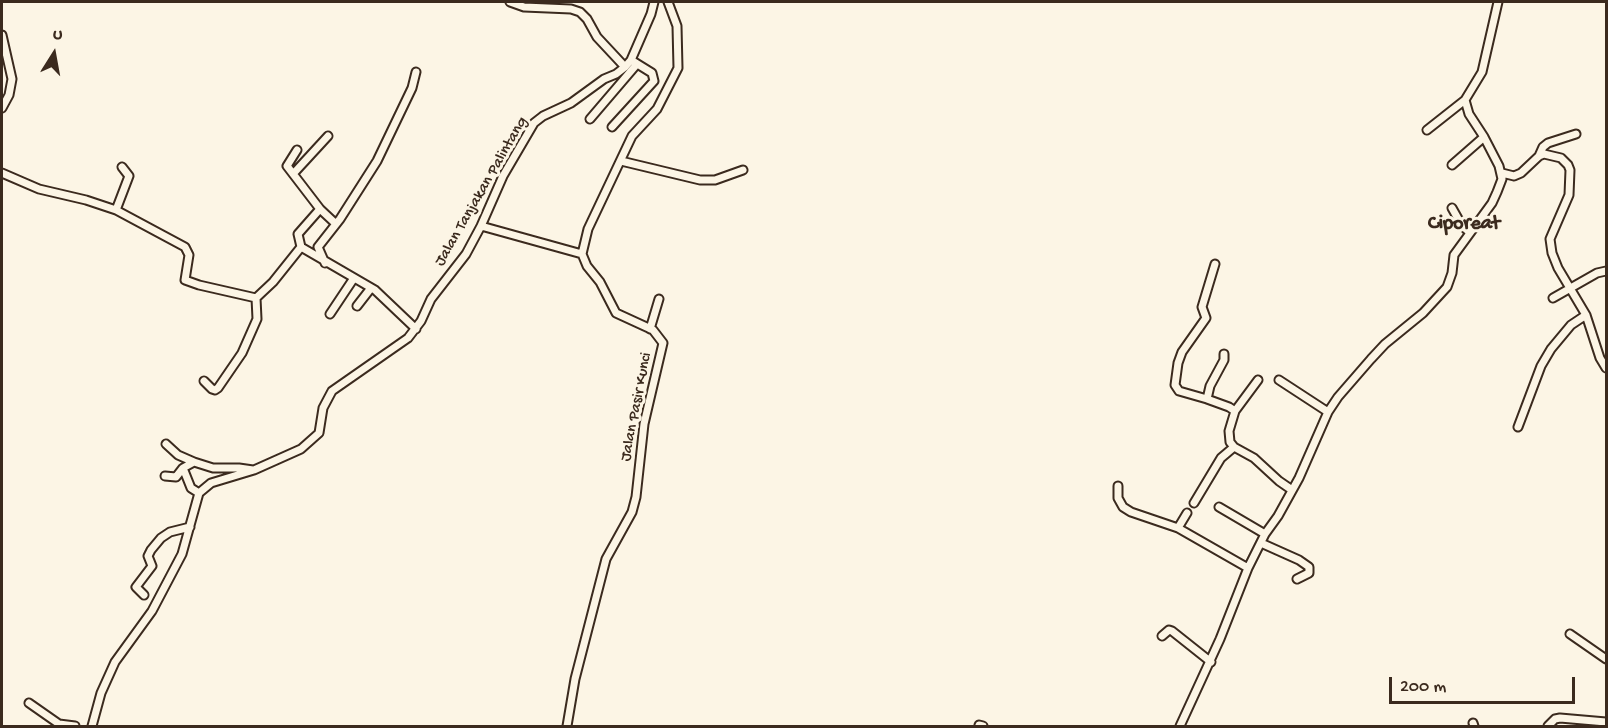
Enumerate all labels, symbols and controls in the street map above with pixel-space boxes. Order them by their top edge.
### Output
north arrow [24,24,84,84]
text: U [51,26,64,46]
street label: Jalan Tanjakan Palintang [431,114,533,270]
district label: Ciporeat [1428,213,1500,237]
street label: Jalan Pasir Kunci [617,351,657,463]
scale bar [1392,665,1578,703]
text: 200 m [1400,677,1446,698]

